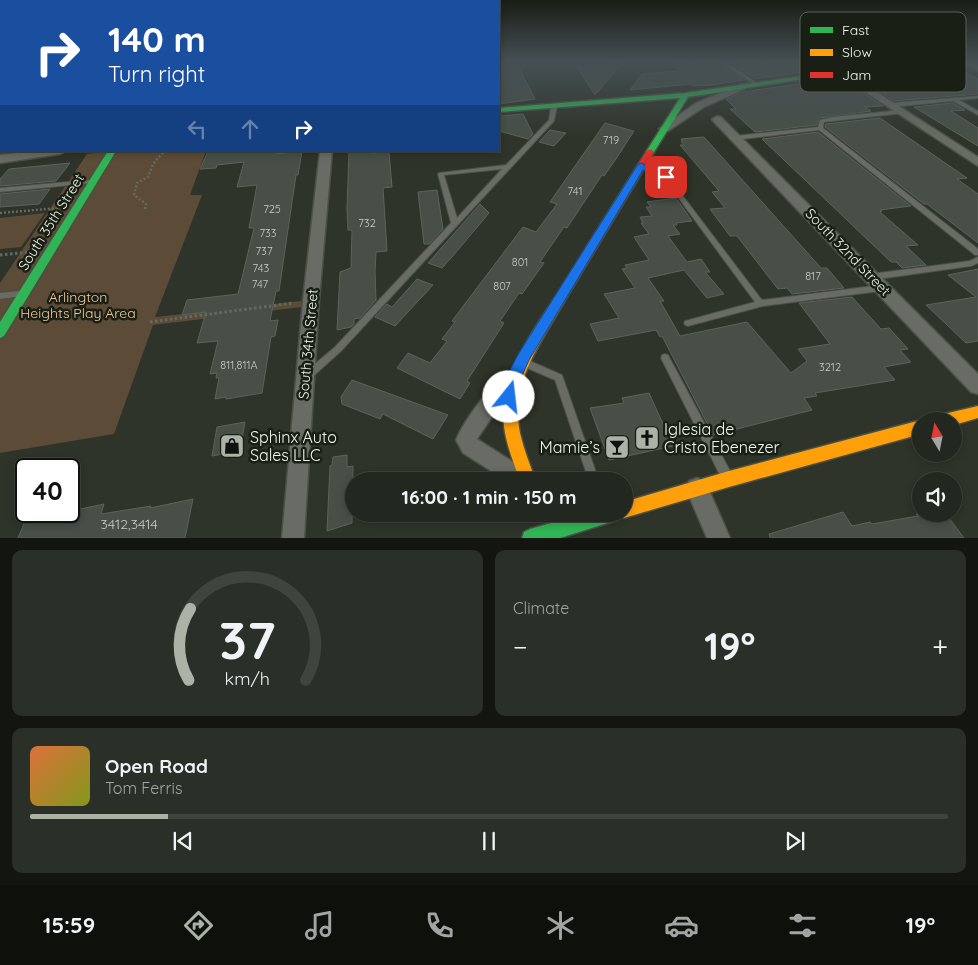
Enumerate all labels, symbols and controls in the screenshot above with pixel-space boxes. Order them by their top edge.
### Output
legend [800,12,966,92]
text: 140 m [108,17,206,61]
icon: right [25,20,90,85]
text: Fast [842,21,870,39]
text: Slow [842,43,872,61]
text: Turn right [108,60,205,88]
text: Jam [842,66,871,84]
icon: left [183,115,211,143]
icon: ahead [236,115,264,143]
icon: right [289,115,317,143]
house number: 719 [603,133,619,147]
pin [645,156,687,198]
icon: arrive [652,163,680,191]
street label: South 35th Street [14,170,88,274]
house number: 741 [568,184,583,198]
house number: 725 [263,202,281,216]
street label: South 32nd Street [802,205,894,300]
house number: 732 [358,216,376,230]
house number: 733 [259,226,277,240]
house number: 737 [255,244,273,258]
house number: 801 [512,255,528,269]
house number: 743 [253,261,270,275]
house number: 817 [805,269,821,283]
house number: 747 [252,277,269,291]
house number: 807 [493,279,511,293]
park label: Arlington Heights Play Area [20,288,136,322]
street label: South 34th Street [294,288,322,400]
house number: 811,811A [220,358,258,372]
house number: 3212 [819,360,841,374]
position arrow [482,370,534,422]
north arrow [912,412,962,462]
map controls [912,412,962,522]
place label: Iglesia de Cristo Ebenezer [664,419,780,457]
church icon: Iglesia de Cristo Ebenezer [634,425,660,451]
place label: Sphinx Auto Sales LLC [250,427,337,465]
shop icon: Sphinx Auto Sales LLC [219,433,245,459]
bar icon: Mamie’s [604,434,630,460]
place label: Mamie’s [539,437,600,457]
speed limit sign: 40 [15,458,80,523]
button: sound [912,472,962,522]
text: 16:00 · 1 min · 150 m [401,485,577,509]
house number: 3412,3414 [100,515,158,533]
text: Climate [513,598,569,618]
text: 37 [219,607,276,672]
text: 19° [704,622,756,670]
text: − [513,629,528,664]
text: + [932,629,948,664]
text: km/h [225,667,270,689]
text: Open Road [105,754,208,778]
text: Tom Ferris [105,778,182,798]
icon: previous [169,827,197,855]
icon: pause [475,827,503,855]
icon: next [781,827,809,855]
icon: directions [181,908,216,943]
icon: music [302,908,337,943]
icon: phone [422,908,457,943]
icon: climate [543,908,578,943]
icon: car [664,908,699,943]
icon: filters [785,908,820,943]
text: 15:59 [43,911,95,939]
text: 19° [905,911,935,939]

